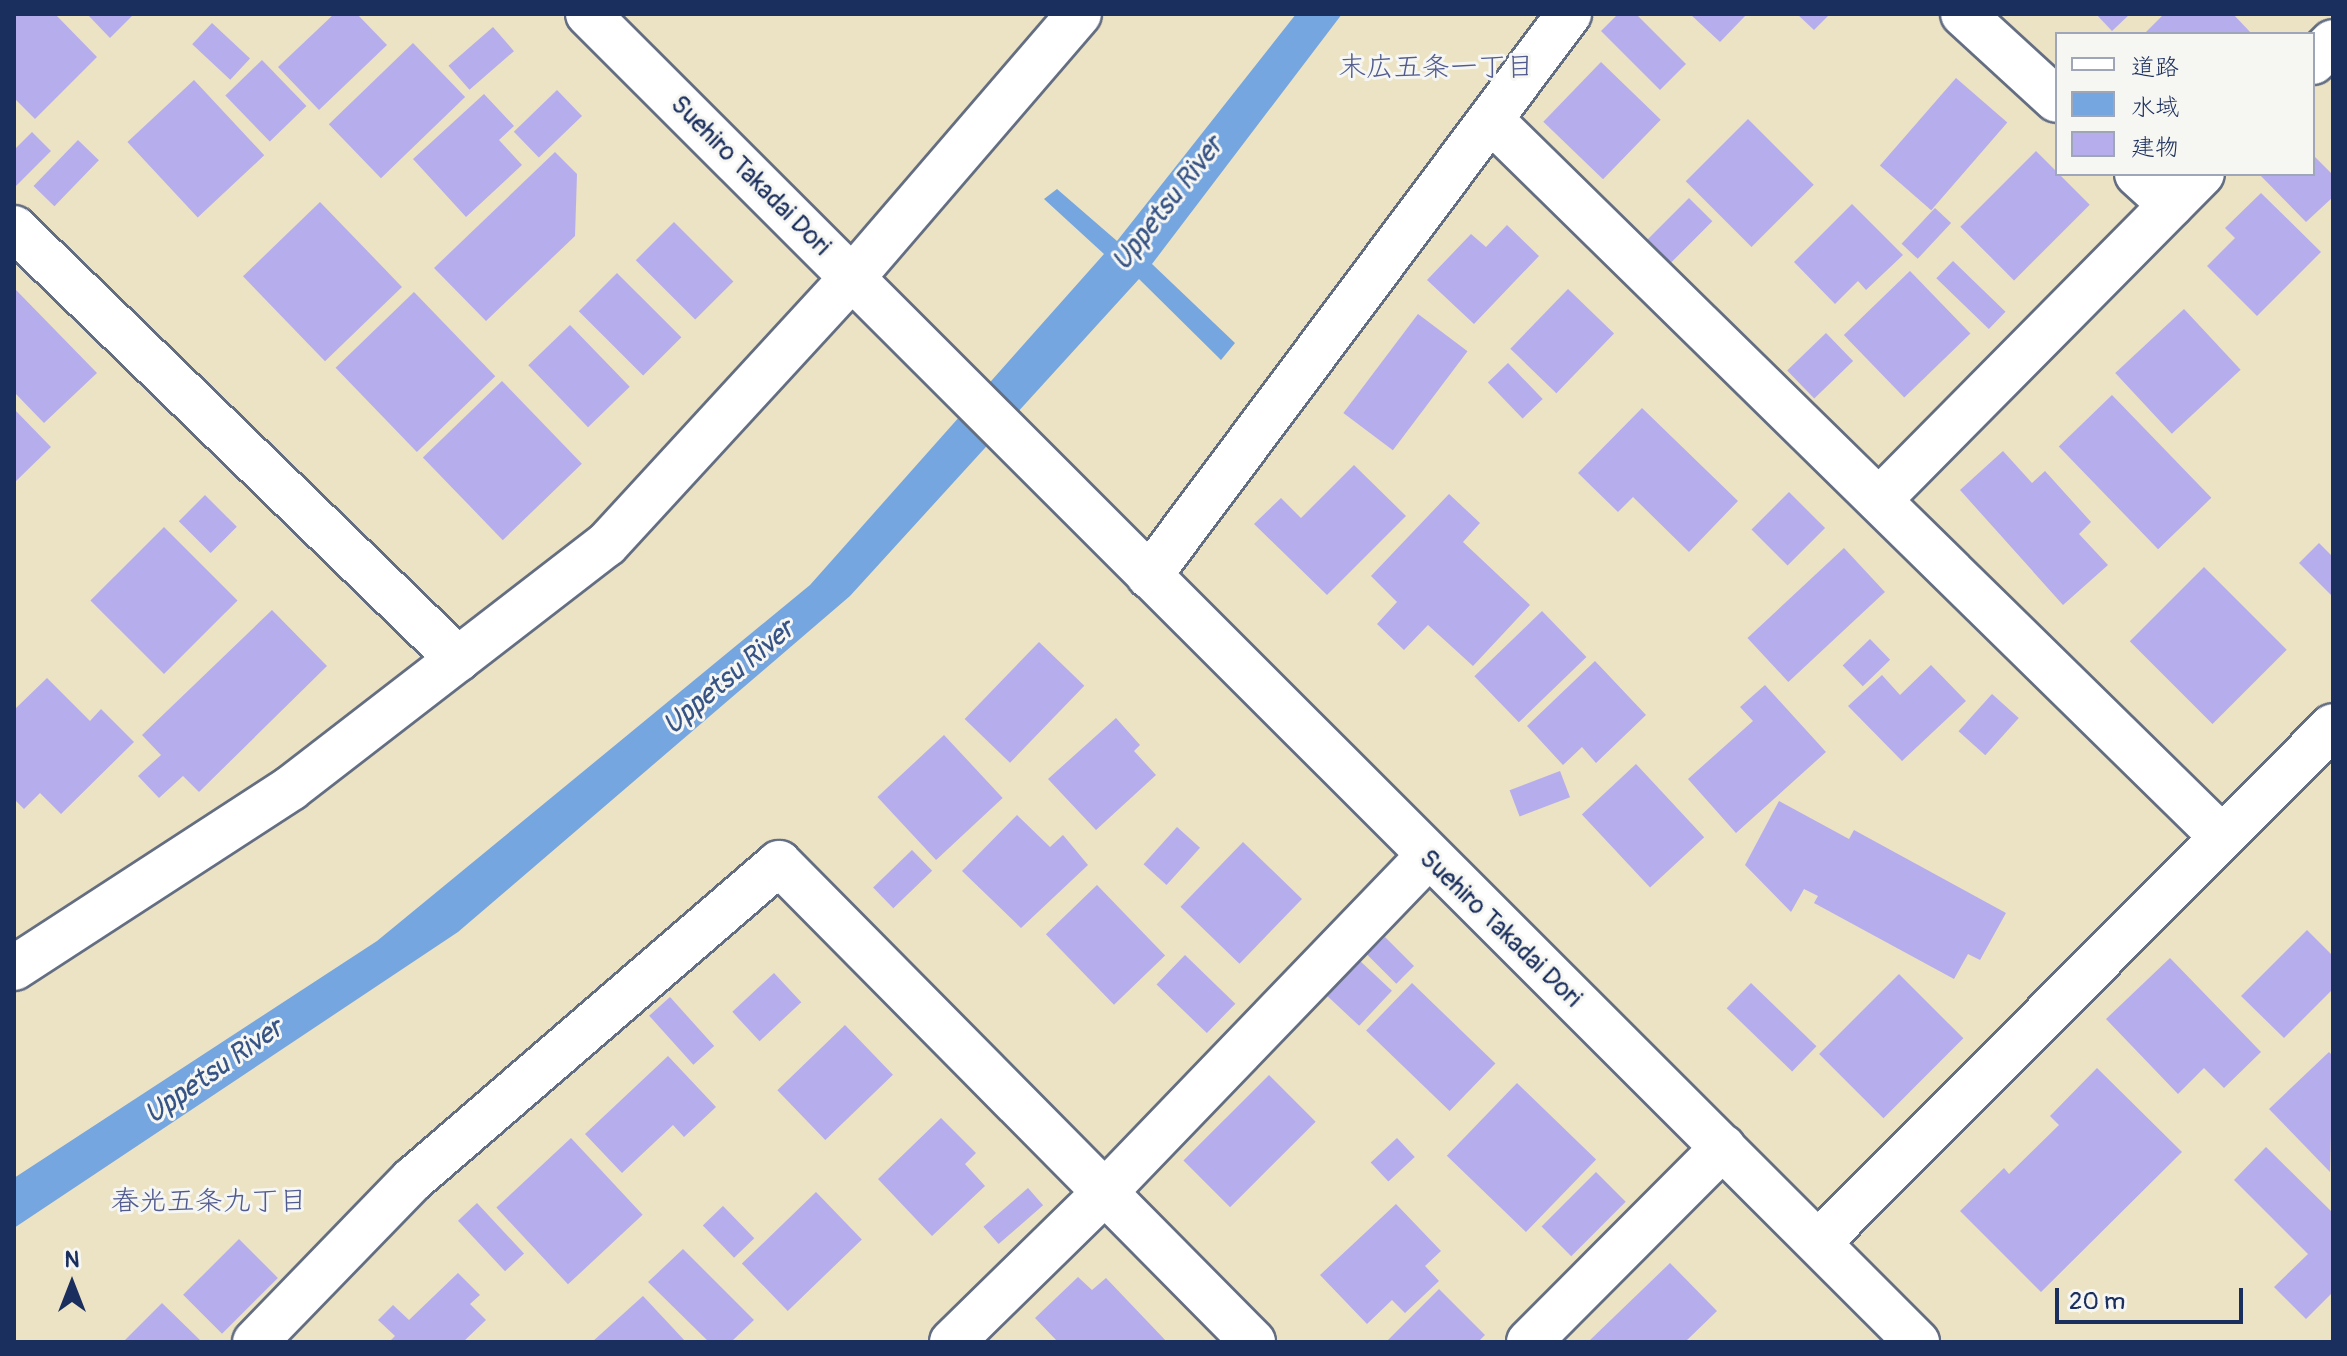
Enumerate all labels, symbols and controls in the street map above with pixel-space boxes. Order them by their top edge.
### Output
legend [2055,32,2315,176]
district label: 末広五条一丁目 [1338,51,1534,85]
text: 道路 [2131,53,2179,82]
street label: Suehiro Takadai Dori [663,89,837,263]
text: 水域 [2131,93,2179,122]
water label: Uppetsu River [1105,130,1231,278]
text: 建物 [2131,133,2179,162]
water label: Uppetsu River [657,614,801,742]
street label: Suehiro Takadai Dori [1412,844,1588,1014]
water label: Uppetsu River [139,1012,289,1132]
district label: 春光五条九丁目 [111,1185,307,1219]
north arrow [32,1244,112,1324]
text: N [65,1246,79,1274]
scale bar [2059,1272,2247,1322]
text: 20 m [2069,1287,2125,1316]

